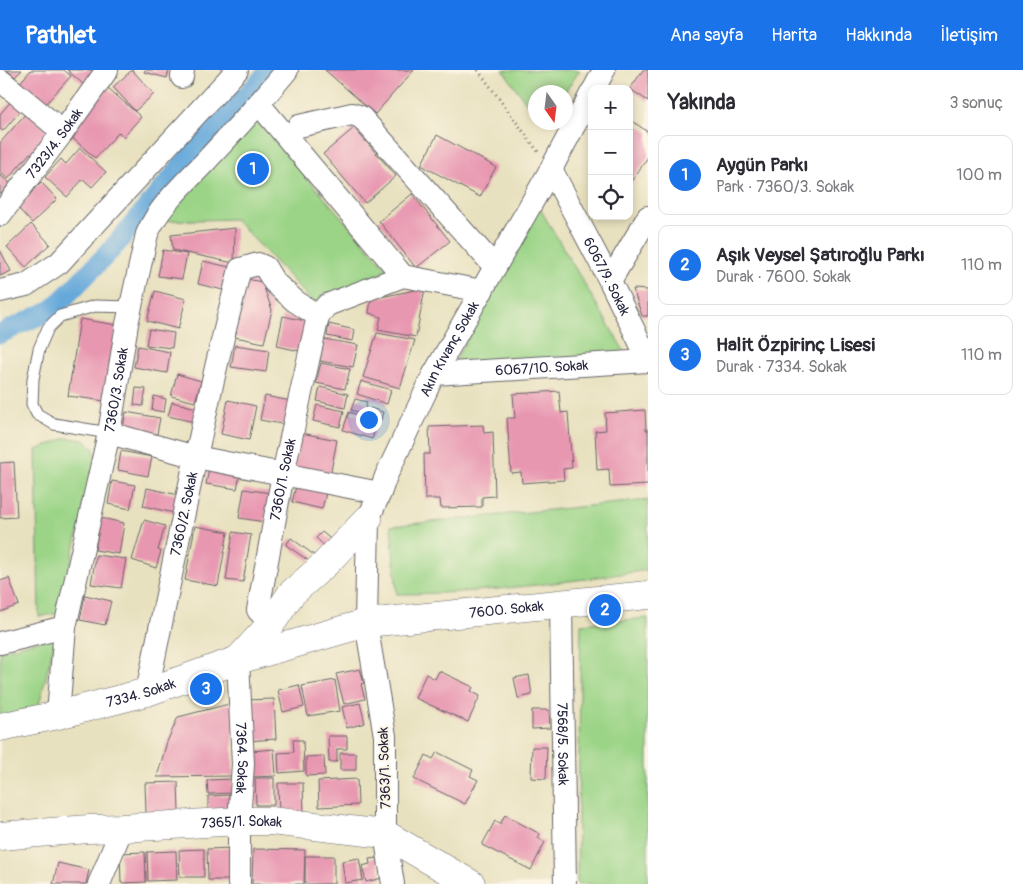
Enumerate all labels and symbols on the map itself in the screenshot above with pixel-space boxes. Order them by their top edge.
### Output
north arrow [528,85,573,130]
street label: 7323/4. Sokak [23,105,86,182]
pin: 1 [237,150,269,188]
street label: 6067/9. Sokak [580,235,634,318]
street label: Akın Kıvanç Sokak [417,298,483,399]
street label: 7360/3. Sokak [101,346,132,434]
street label: 6067/10. Sokak [495,357,589,379]
your location [356,407,382,433]
street label: 7360/1. Sokak [267,437,300,522]
street label: 7360/2. Sokak [167,470,201,558]
pin: 2 [589,591,621,629]
street label: 7600. Sokak [468,597,545,622]
pin: 3 [190,670,222,708]
street label: 7334. Sokak [105,675,178,711]
street label: 7568/5. Sokak [553,702,572,786]
street label: 7364. Sokak [232,722,251,794]
street label: 7363/1. Sokak [375,727,394,809]
street label: 7365/1. Sokak [200,813,283,832]

